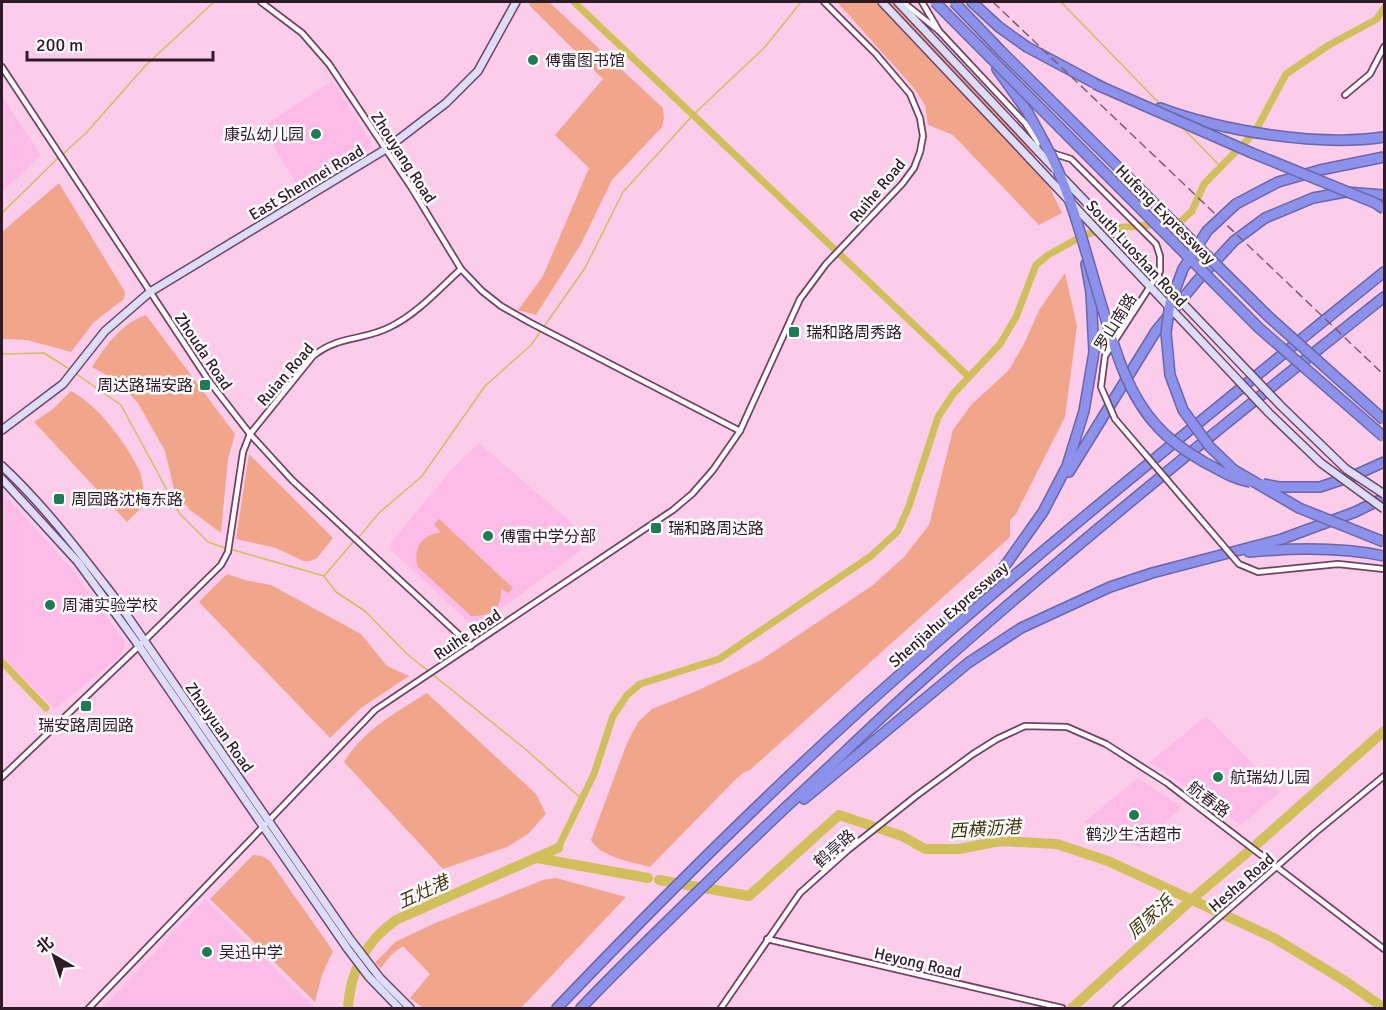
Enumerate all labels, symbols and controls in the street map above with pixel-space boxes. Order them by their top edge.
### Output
scale bar [27,24,213,62]
text: 200 m [36,34,83,56]
place label: 傅雷图书馆 [545,51,625,71]
marker: 傅雷图书馆 [526,53,540,67]
street label: Zhouyang Road [366,108,440,207]
place label: 康弘幼儿园 [224,125,304,145]
marker: 康弘幼儿园 [309,127,323,141]
street label: East Shenmei Road [245,141,368,225]
street label: Ruihe Road [845,155,910,226]
street label: Hufeng Expressway [1111,161,1220,269]
street label: South Luoshan Road [1082,196,1191,311]
street label: 罗山南路 [1090,290,1141,355]
street label: Zhouda Road [170,309,236,394]
place label: 瑞和路周秀路 [806,323,902,343]
marker: 瑞和路周秀路 [787,325,801,339]
street label: Ruian Road [253,339,319,410]
place label: 周达路瑞安路 [97,376,193,396]
marker: 周达路瑞安路 [198,378,212,392]
place label: 周园路沈梅东路 [71,490,183,510]
marker: 周园路沈梅东路 [52,492,66,506]
place label: 瑞和路周达路 [668,519,764,539]
marker: 瑞和路周达路 [649,521,663,535]
place label: 傅雷中学分部 [500,527,596,547]
marker: 傅雷中学分部 [481,529,495,543]
street label: Shenjiahu Expressway [885,557,1013,672]
place label: 周浦实验学校 [62,596,158,616]
marker: 周浦实验学校 [43,598,57,612]
street label: Ruihe Road [430,605,505,665]
street label: Zhouyuan Road [181,679,258,777]
marker: 瑞安路周园路 [79,699,93,713]
place label: 瑞安路周园路 [38,716,134,736]
place label: 航瑞幼儿园 [1230,768,1310,788]
marker: 航瑞幼儿园 [1211,770,1225,784]
street label: 航春路 [1183,777,1234,822]
marker: 鹤沙生活超市 [1127,808,1141,822]
water label: 西横沥港 [948,815,1025,842]
street label: 鹤亭路 [810,825,859,872]
place label: 鹤沙生活超市 [1086,825,1182,845]
street label: Hesha Road [1205,849,1279,917]
water label: 五灶港 [394,869,455,913]
water label: 周家浜 [1123,889,1179,943]
north arrow [24,926,84,986]
text: 北 [33,932,58,958]
place label: 吴迅中学 [219,943,283,963]
street label: Heyong Road [872,943,963,983]
marker: 吴迅中学 [200,945,214,959]

